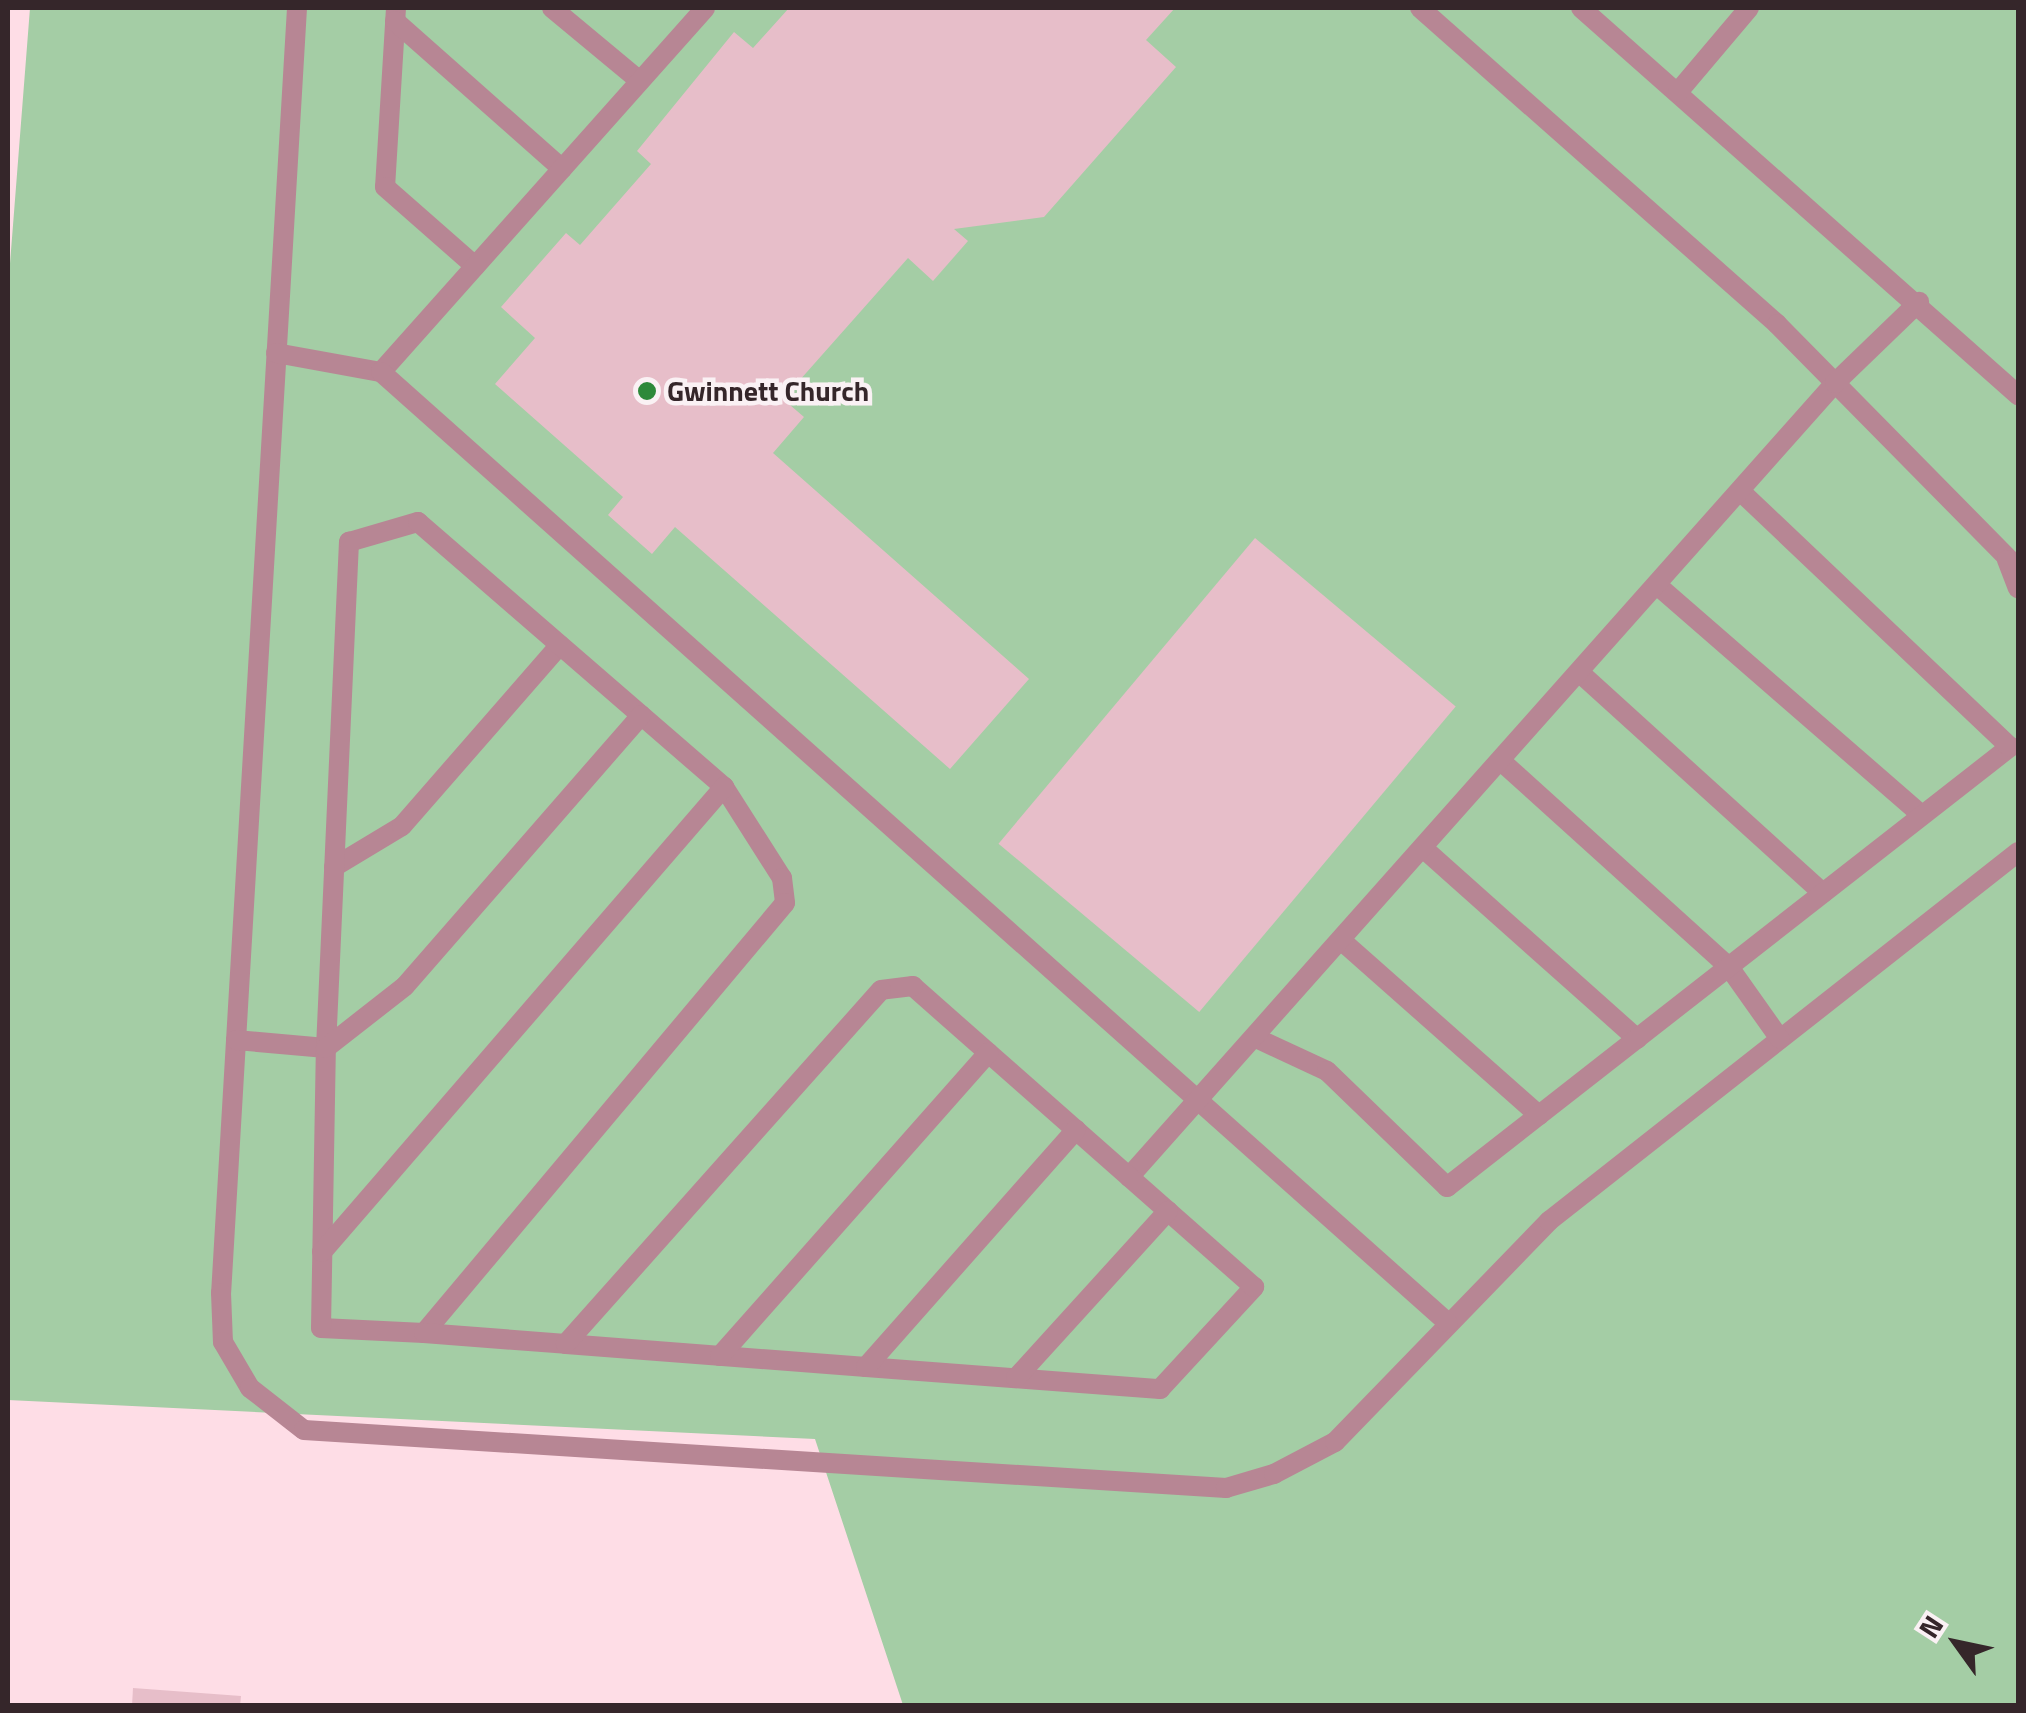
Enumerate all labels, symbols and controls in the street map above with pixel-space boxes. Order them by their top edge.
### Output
place label: Gwinnett Church [667,374,869,408]
marker: Gwinnett Church [636,380,658,402]
north arrow [1906,1593,2006,1693]
text: N [1907,1607,1954,1646]

